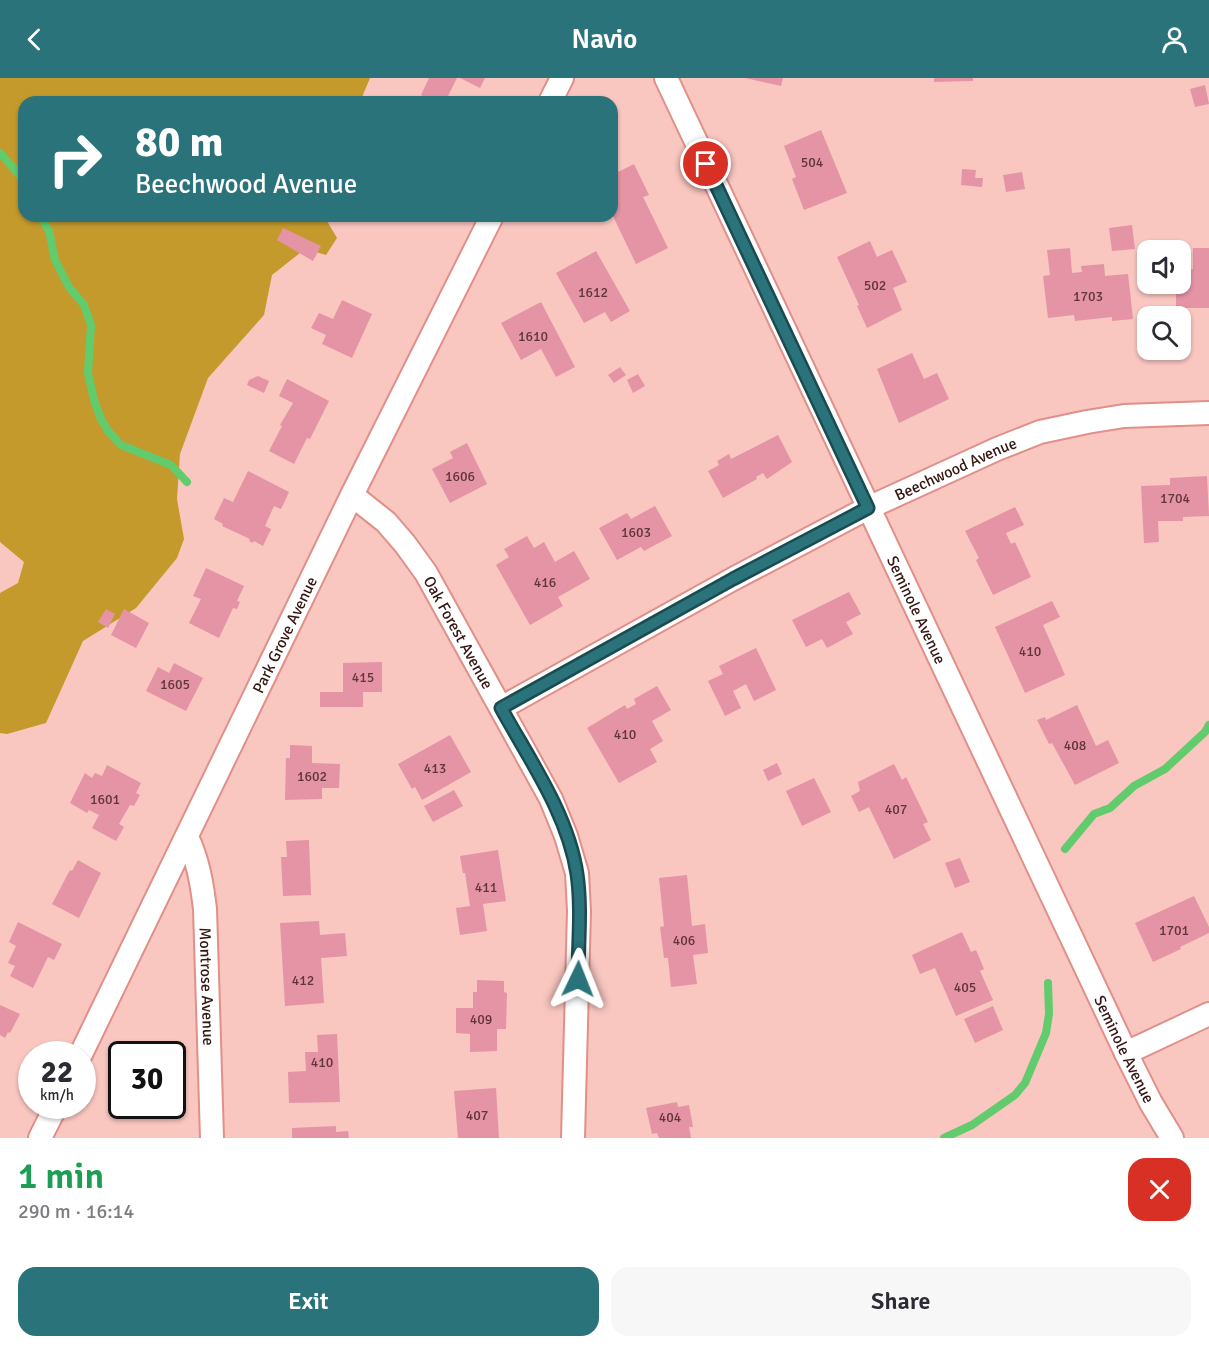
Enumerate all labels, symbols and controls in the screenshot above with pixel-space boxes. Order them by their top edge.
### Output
icon: back [18,23,51,56]
text: Navio [572,23,637,56]
icon: person [1158,23,1191,56]
text: 80 m [135,117,224,168]
icon: right [36,120,114,198]
pin [680,138,731,189]
icon: arrive [689,147,722,180]
house number: 504 [801,154,824,171]
text: Beechwood Avenue [135,168,357,201]
map controls [1137,240,1191,360]
button: sound [1137,240,1191,294]
house number: 502 [864,277,886,294]
house number: 1612 [578,284,608,301]
house number: 1703 [1073,288,1103,305]
button: search [1137,306,1191,360]
house number: 1610 [518,328,548,345]
street label: Beechwood Avenue [892,433,1020,505]
house number: 1606 [445,468,475,485]
house number: 1704 [1160,490,1191,507]
house number: 1603 [621,524,651,541]
street label: Seminole Avenue [882,553,950,668]
street label: Oak Forest Avenue [419,573,497,693]
street label: Park Grove Avenue [248,574,322,697]
house number: 416 [534,574,556,591]
house number: 410 [1019,643,1041,660]
house number: 415 [352,669,374,686]
house number: 1605 [160,676,190,693]
house number: 410 [614,726,636,743]
house number: 408 [1064,737,1086,754]
house number: 413 [424,760,446,777]
house number: 1602 [297,768,327,785]
house number: 1601 [90,791,120,808]
house number: 407 [885,801,907,818]
house number: 411 [475,879,497,896]
house number: 1701 [1159,922,1189,939]
street label: Montrose Avenue [195,927,218,1046]
house number: 406 [673,932,695,949]
position arrow [546,947,610,1011]
house number: 412 [292,972,314,989]
house number: 405 [954,979,976,996]
street label: Seminole Avenue [1089,992,1158,1107]
house number: 409 [470,1011,492,1028]
speed limit sign: 30 [108,1041,186,1119]
text: 22 [41,1054,73,1091]
house number: 410 [311,1054,333,1071]
text: km/h [40,1086,74,1104]
house number: 407 [466,1107,488,1124]
house number: 404 [659,1109,682,1126]
text: 1 min [18,1154,104,1199]
button: close [1128,1158,1191,1221]
text: 290 m · 16:14 [18,1199,134,1224]
button: Exit [18,1267,599,1336]
button: Share [611,1267,1191,1336]

